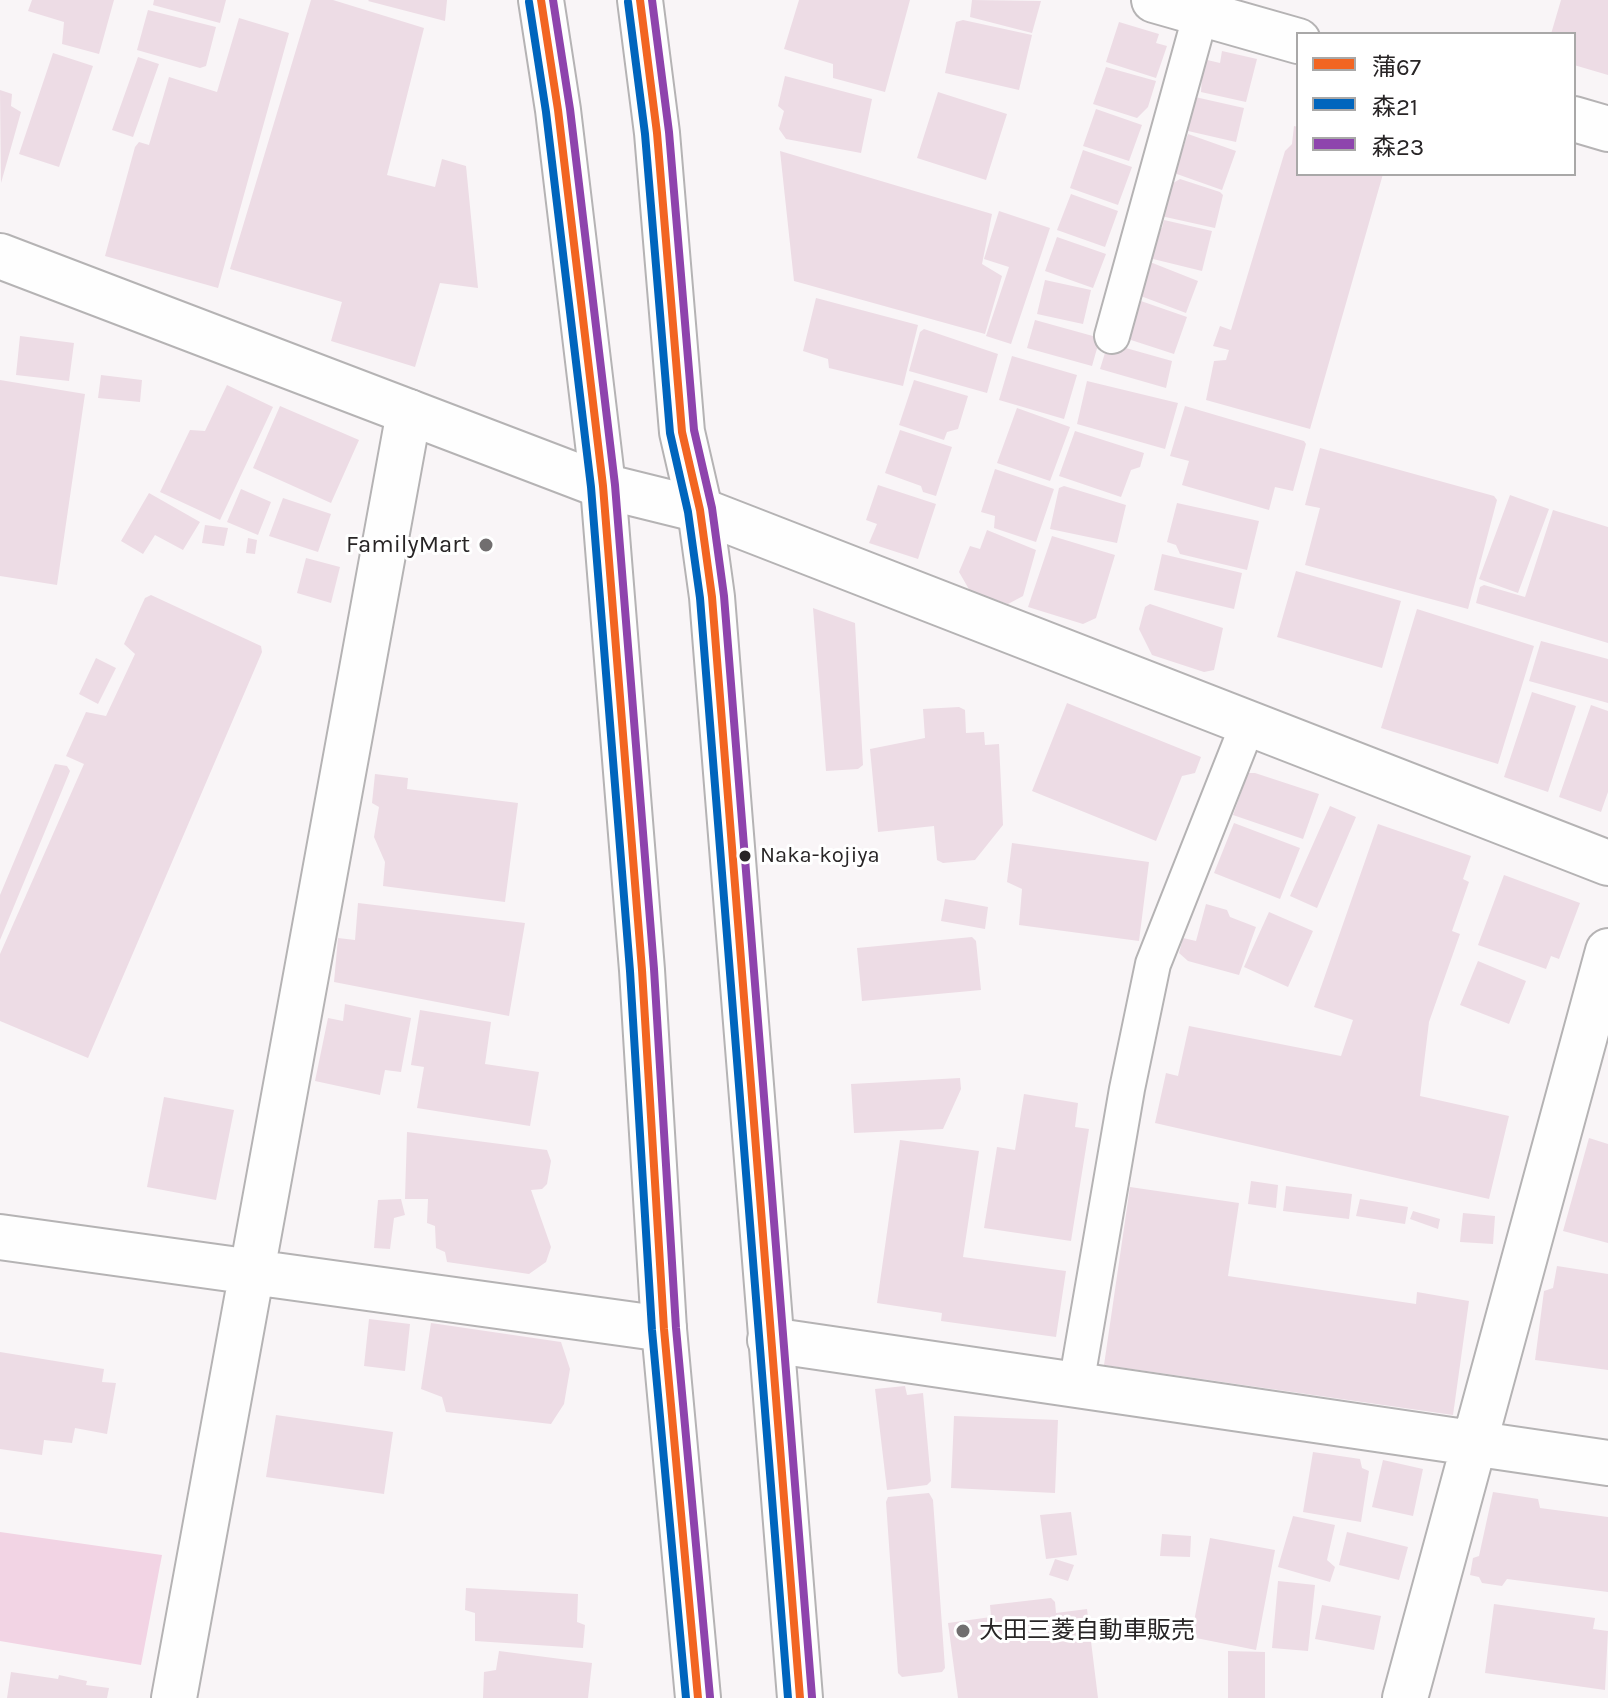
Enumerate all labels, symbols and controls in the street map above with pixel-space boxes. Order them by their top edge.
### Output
legend [1296,32,1576,176]
text: 蒲67 [1372,53,1421,81]
text: 森21 [1372,93,1418,121]
text: 森23 [1372,133,1424,161]
place label: FamilyMart [346,531,470,559]
marker: FamilyMart [477,536,495,554]
place label: Naka-kojiya [760,843,880,869]
marker: Naka-kojiya [737,848,753,864]
place label: 大田三菱自動車販売 [979,1617,1195,1645]
marker: 大田三菱自動車販売 [954,1622,972,1640]

